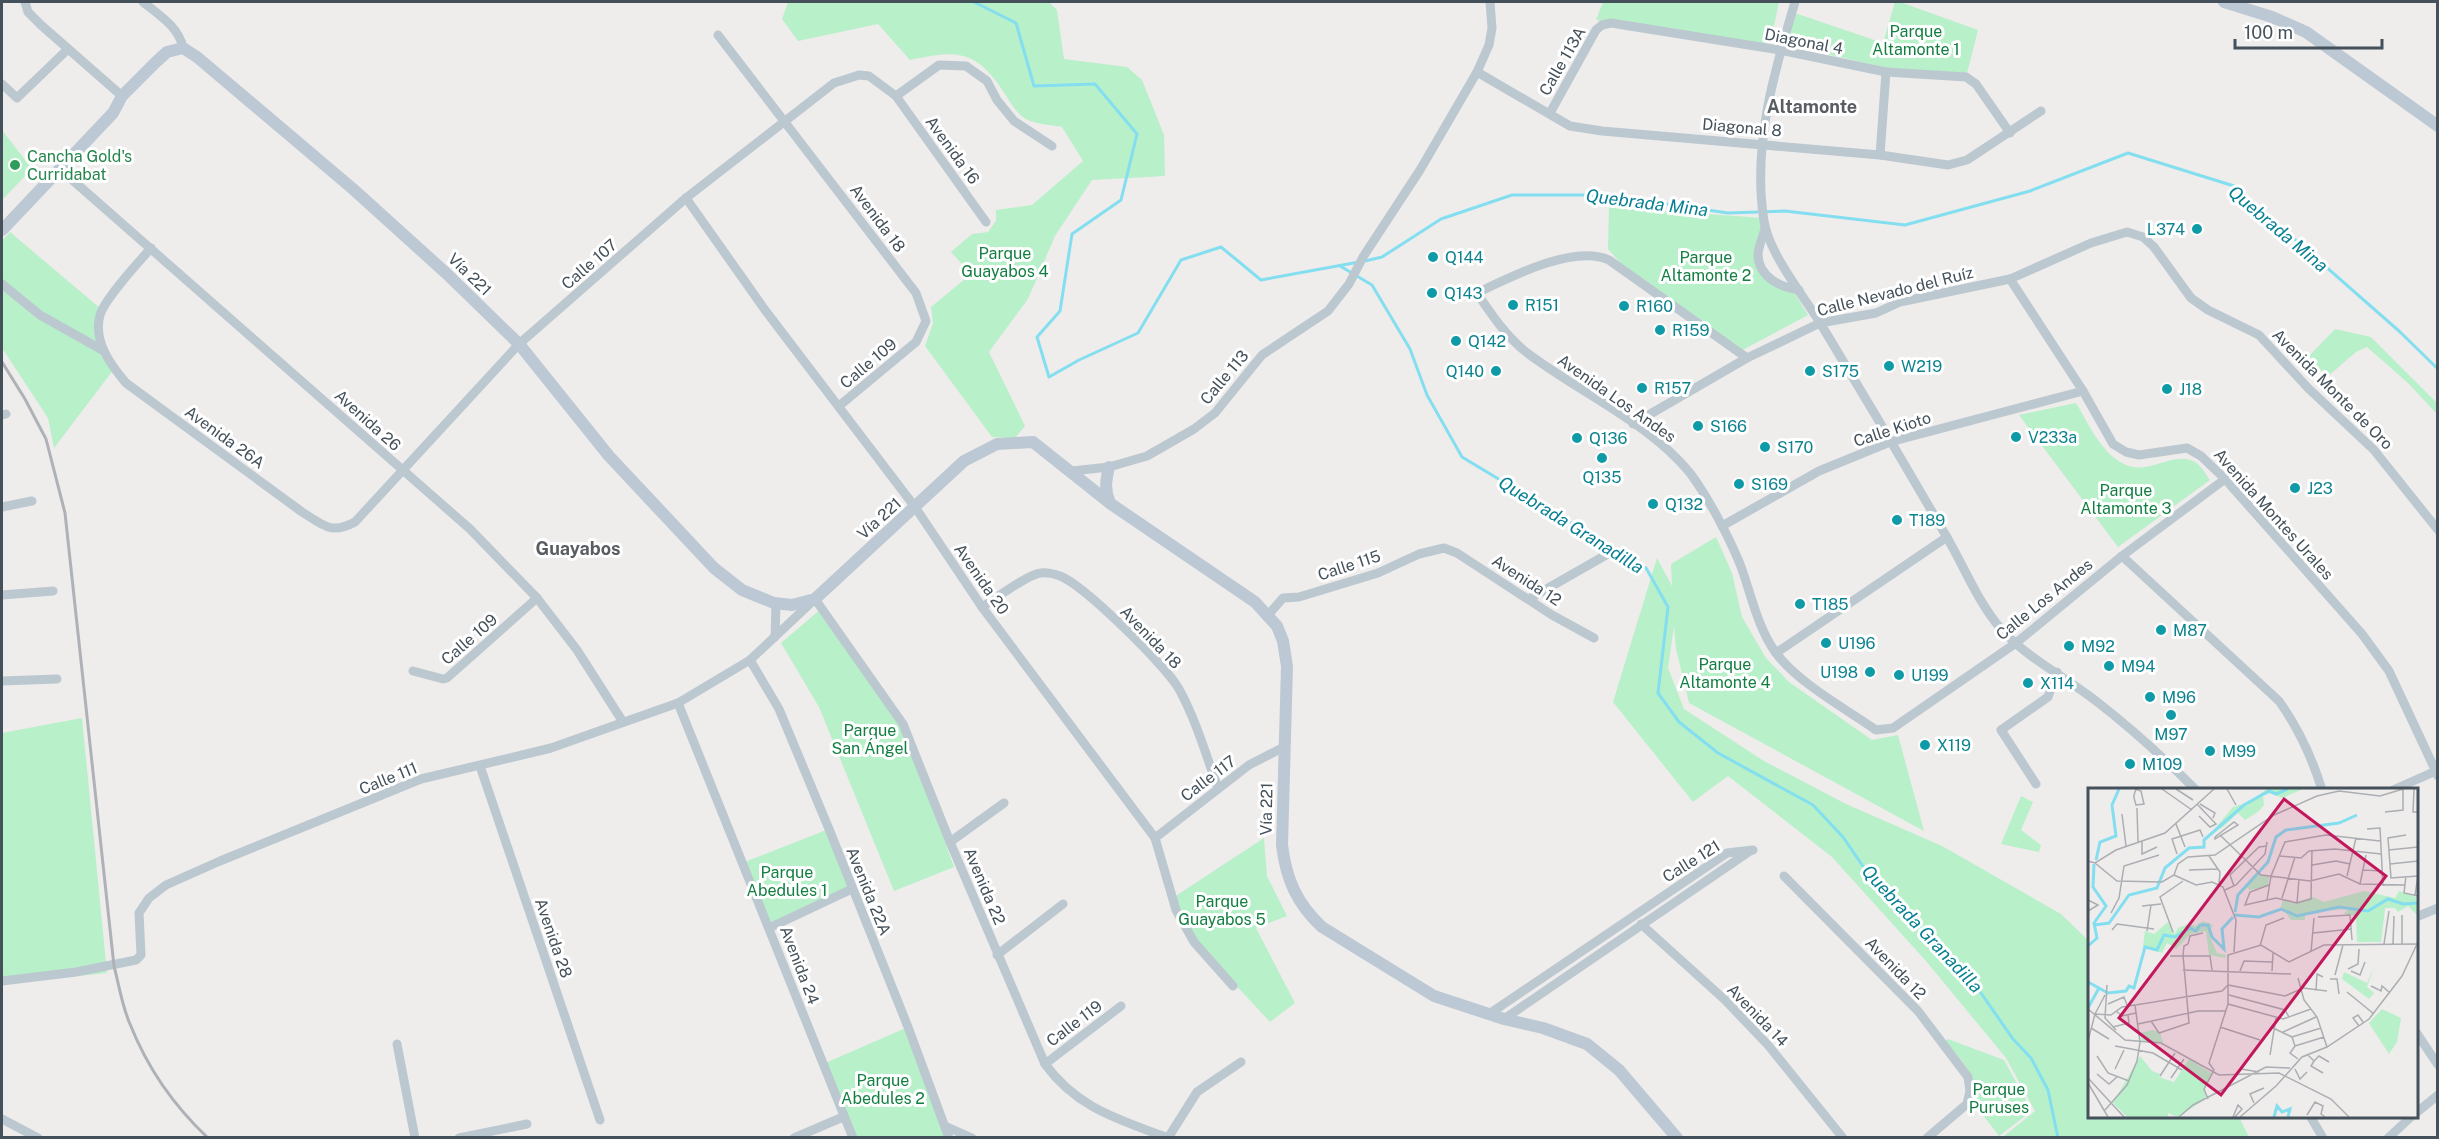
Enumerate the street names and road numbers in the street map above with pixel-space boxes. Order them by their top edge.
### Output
street label: Calle 113A [1535,24,1590,99]
street label: Diagonal 4 [1763,25,1845,58]
street label: Avenida 16 [922,113,984,188]
street label: Diagonal 8 [1701,115,1783,140]
street label: Avenida 18 [846,181,909,256]
street label: Calle 107 [558,235,621,294]
street label: Vía 221 [444,249,495,300]
street label: Calle Nevado del Ruíz [1815,263,1976,320]
street label: Avenida Monte de Oro [2268,325,2397,454]
street label: Calle 109 [836,334,900,392]
street label: Calle 113 [1196,346,1252,408]
street label: Avenida Los Andes [1554,350,1679,446]
street label: Avenida 26 [331,386,405,455]
street label: Avenida 26A [181,402,268,473]
street label: Calle Kioto [1851,408,1933,451]
street label: Avenida Montes Urales [2210,445,2337,584]
street label: Vía 221 [853,494,905,543]
street label: Avenida 20 [950,540,1013,619]
street label: Calle 115 [1315,546,1383,585]
street label: Avenida 12 [1488,551,1565,610]
street label: Calle Los Andes [1992,555,2096,644]
street label: Avenida 18 [1116,602,1185,673]
street label: Calle 109 [437,610,501,669]
street label: Calle 117 [1177,751,1240,805]
street label: Calle 111 [356,758,420,799]
street label: Vía 221 [1257,782,1276,836]
street label: Calle 121 [1659,836,1724,886]
street label: Avenida 22A [842,844,895,938]
street label: Avenida 22 [960,845,1009,928]
street label: Avenida 28 [531,896,576,980]
street label: Avenida 24 [776,923,823,1007]
street label: Avenida 12 [1861,933,1930,1003]
street label: Avenida 14 [1723,980,1792,1051]
street label: Calle 119 [1043,996,1106,1050]

